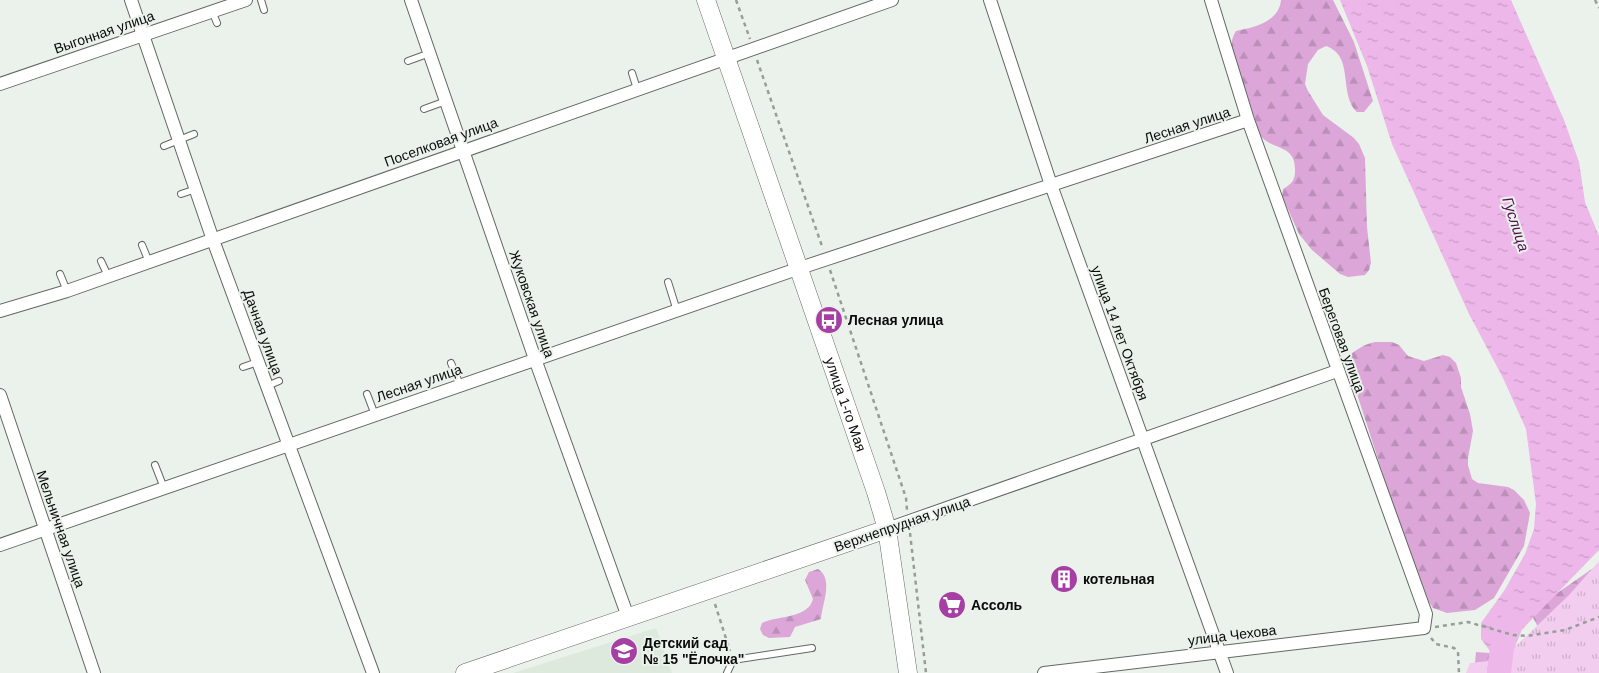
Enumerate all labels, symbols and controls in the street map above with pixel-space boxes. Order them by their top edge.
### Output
street label: Выгонная улица [52,7,157,57]
street label: Лесная улица [1142,104,1232,146]
street label: Поселковая улица [382,114,500,170]
water label: Гуслица [1499,195,1533,253]
street label: Жуковская улица [506,248,558,360]
street label: улица 14 лет Октября [1088,264,1152,402]
street label: Береговая улица [1316,286,1368,395]
street label: Дачная улица [240,287,286,377]
bus stop icon: Лесная улица [814,305,844,335]
place label: Лесная улица [848,312,943,328]
street label: улица 1-го Мая [822,355,869,454]
street label: Лесная улица [374,361,464,405]
street label: Мельничная улица [33,468,89,590]
street label: Верхнепрудная улица [832,493,972,555]
building icon: котельная [1049,564,1079,594]
place label: котельная [1083,571,1155,587]
supermarket icon: Ассоль [937,590,967,620]
place label: Ассоль [971,597,1023,613]
street label: улица Чехова [1187,622,1277,648]
place label: Детский сад № 15 "Ёлочка" [643,635,744,667]
school or university icon: Детский сад № 15 "Ёлочка" [609,636,639,666]

